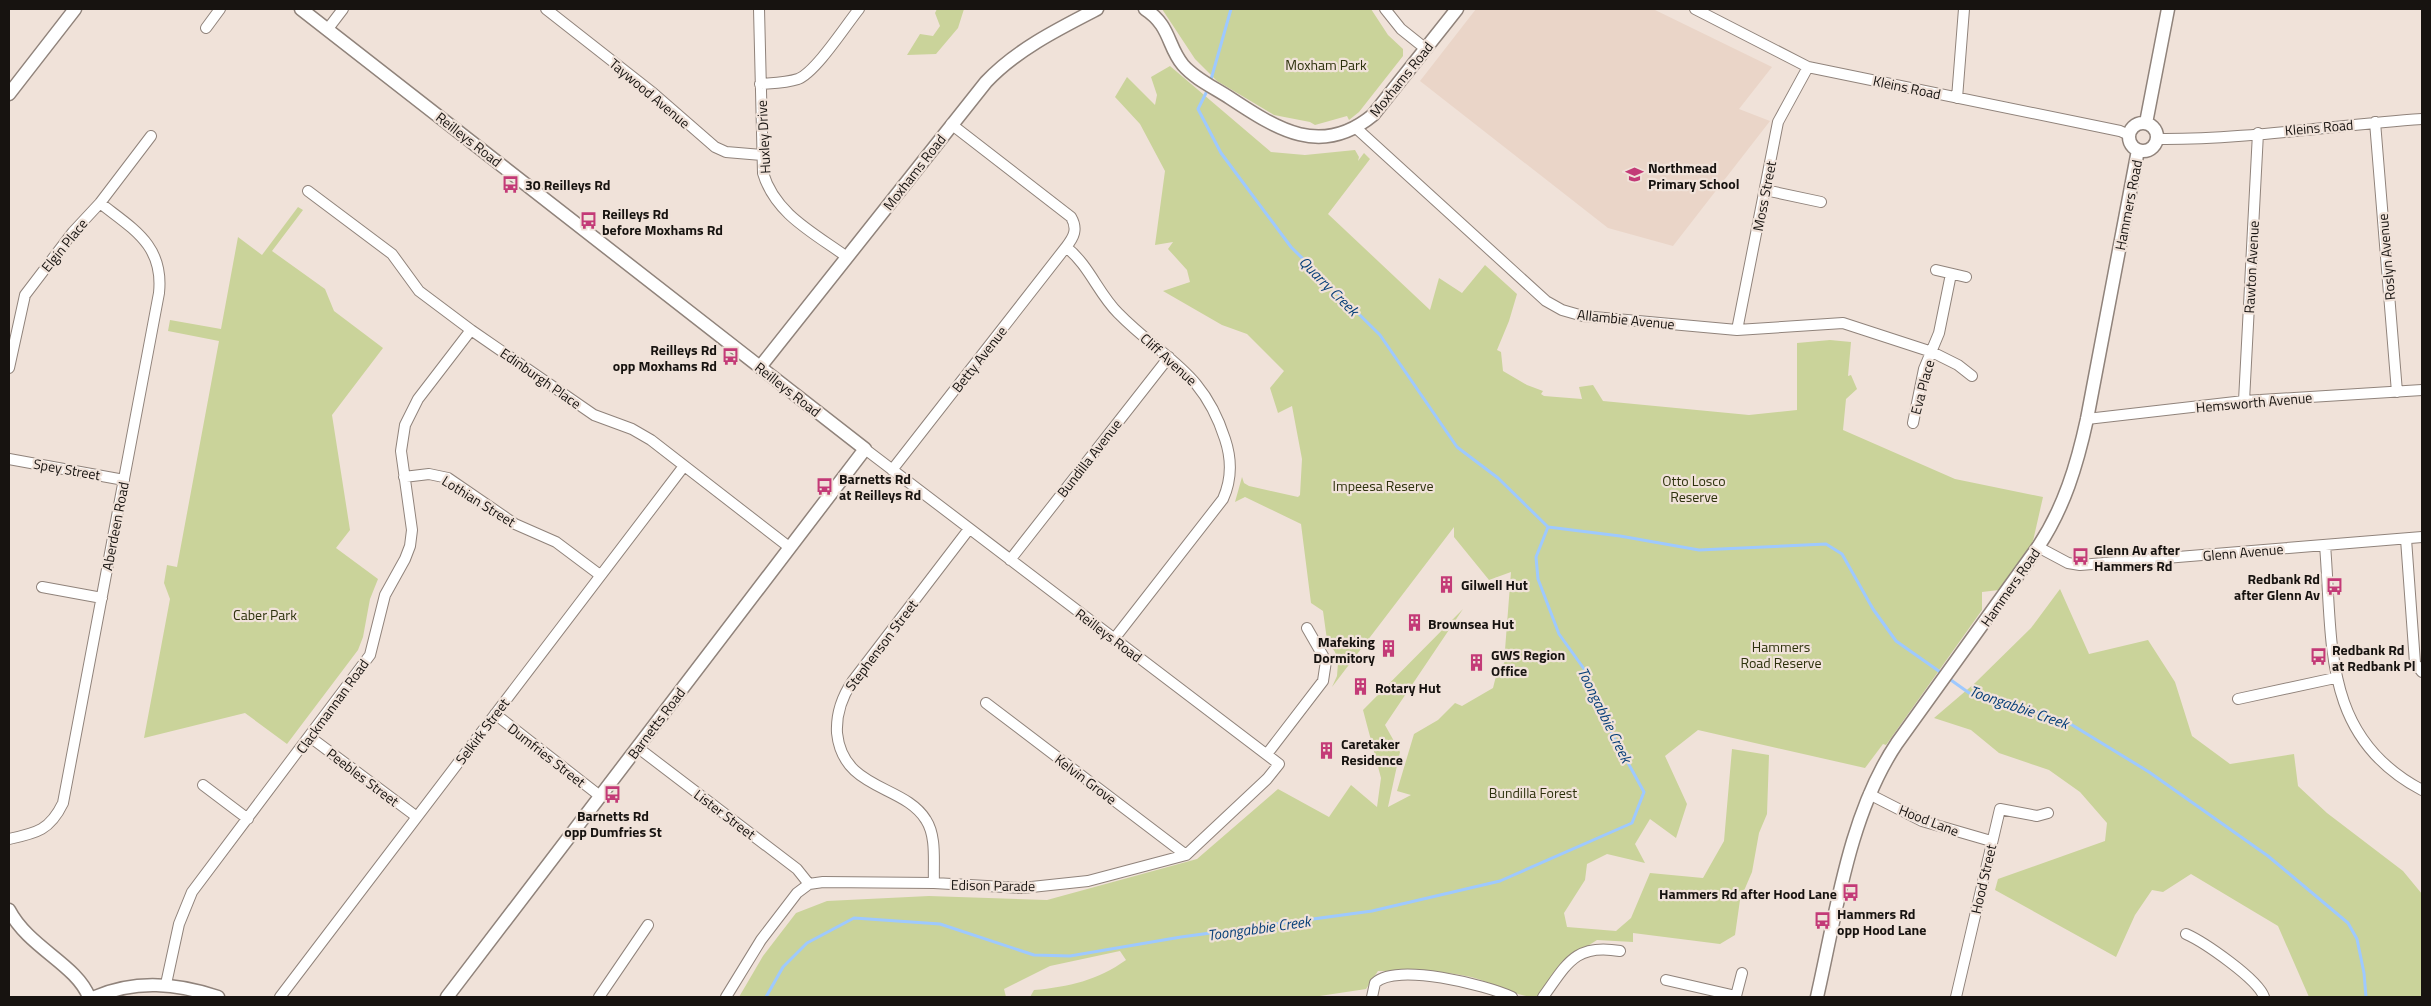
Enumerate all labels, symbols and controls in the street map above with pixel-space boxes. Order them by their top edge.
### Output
street label: Moxhams Road [1364,37,1438,121]
street label: Taywood Avenue [605,53,695,133]
park label: Moxham Park [1285,54,1367,75]
street label: Kleins Road [1871,70,1943,104]
street label: Huxley Drive [751,100,775,174]
street label: Reilleys Road [432,107,506,171]
street label: Kleins Road [2284,114,2354,140]
street label: Moxhams Road [878,130,950,214]
place label: Northmead Primary School [1648,157,1740,194]
street label: Hammers Road [2109,158,2147,252]
street label: Moss Street [1747,159,1781,233]
school or university icon: Northmead Primary School [1624,165,1644,185]
bus stop icon: 30 Reilleys Rd [501,174,521,194]
place label: 30 Reilleys Rd [525,174,611,195]
place label: Reilleys Rd before Moxhams Rd [602,203,723,240]
bus stop icon: Reilleys Rd before Moxhams Rd [578,211,598,231]
street label: Roslyn Avenue [2372,213,2400,301]
street label: Elgin Place [36,214,92,276]
street label: Rawton Avenue [2238,220,2264,314]
water label: Quarry Creek [1294,251,1366,323]
street label: Allambie Avenue [1576,303,1676,335]
street label: Betty Avenue [946,321,1012,397]
street label: Cliff Avenue [1136,328,1202,390]
place label: Reilleys Rd opp Moxhams Rd [613,339,717,376]
street label: Edinburgh Place [496,342,586,414]
bus stop icon: Reilleys Rd opp Moxhams Rd [721,347,741,367]
street label: Reilleys Road [751,357,825,421]
street label: Eva Place [1905,357,1939,417]
street label: Hemsworth Avenue [2195,386,2313,418]
street label: Bundilla Avenue [1052,414,1126,502]
street label: Spey Street [32,453,102,485]
place label: Barnetts Rd at Reilleys Rd [839,468,921,505]
street label: Lothian Street [438,470,520,532]
park label: Otto Losco Reserve [1662,470,1726,507]
park label: Impeesa Reserve [1333,475,1433,496]
bus stop icon: Barnetts Rd at Reilleys Rd [815,476,835,496]
street label: Aberdeen Road [96,480,134,572]
street label: Glenn Avenue [2202,538,2284,566]
place label: Glenn Av after Hammers Rd [2094,539,2180,576]
street label: Hammers Road [1975,543,2045,631]
bus stop icon: Glenn Av after Hammers Rd [2070,547,2090,567]
place label: Redbank Rd after Glenn Av [2234,568,2320,605]
building icon: Gilwell Hut [1437,574,1457,594]
place label: Gilwell Hut [1461,574,1528,595]
bus stop icon: Redbank Rd after Glenn Av [2324,576,2344,596]
street label: Stephenson Street [840,595,922,695]
street label: Reilleys Road [1071,603,1147,667]
park label: Caber Park [233,604,297,625]
building icon: Brownsea Hut [1404,613,1424,633]
place label: Brownsea Hut [1428,613,1514,634]
place label: Mafeking Dormitory [1313,631,1376,668]
park label: Hammers Road Reserve [1740,636,1822,673]
building icon: Mafeking Dormitory [1379,639,1399,659]
place label: Redbank Rd at Redbank Pl [2332,639,2416,676]
place label: GWS Region Office [1491,644,1565,681]
bus stop icon: Redbank Rd at Redbank Pl [2308,647,2328,667]
building icon: GWS Region Office [1467,652,1487,672]
street label: Clackmannan Road [290,654,374,758]
water label: Toongabbie Creek [1572,663,1639,769]
building icon: Rotary Hut [1351,677,1371,697]
place label: Rotary Hut [1375,677,1441,698]
water label: Toongabbie Creek [1966,679,2074,735]
street label: Barnetts Road [622,683,690,763]
street label: Selkirk Street [450,693,514,769]
street label: Dumfries Street [504,718,590,792]
place label: Caretaker Residence [1341,733,1403,770]
building icon: Caretaker Residence [1317,741,1337,761]
street label: Peebles Street [322,743,404,811]
street label: Kelvin Grove [1051,749,1121,809]
park label: Bundilla Forest [1489,782,1577,803]
street label: Lister Street [690,784,760,844]
bus stop icon: Barnetts Rd opp Dumfries St [603,785,623,805]
street label: Hood Lane [1896,799,1962,841]
place label: Barnetts Rd opp Dumfries St [564,805,662,842]
street label: Hood Street [1965,842,2001,916]
street label: Edison Parade [951,874,1035,896]
place label: Hammers Rd after Hood Lane [1659,883,1837,904]
bus stop icon: Hammers Rd after Hood Lane [1841,883,1861,903]
place label: Hammers Rd opp Hood Lane [1837,903,1926,940]
water label: Toongabbie Creek [1206,909,1314,947]
bus stop icon: Hammers Rd opp Hood Lane [1813,911,1833,931]

